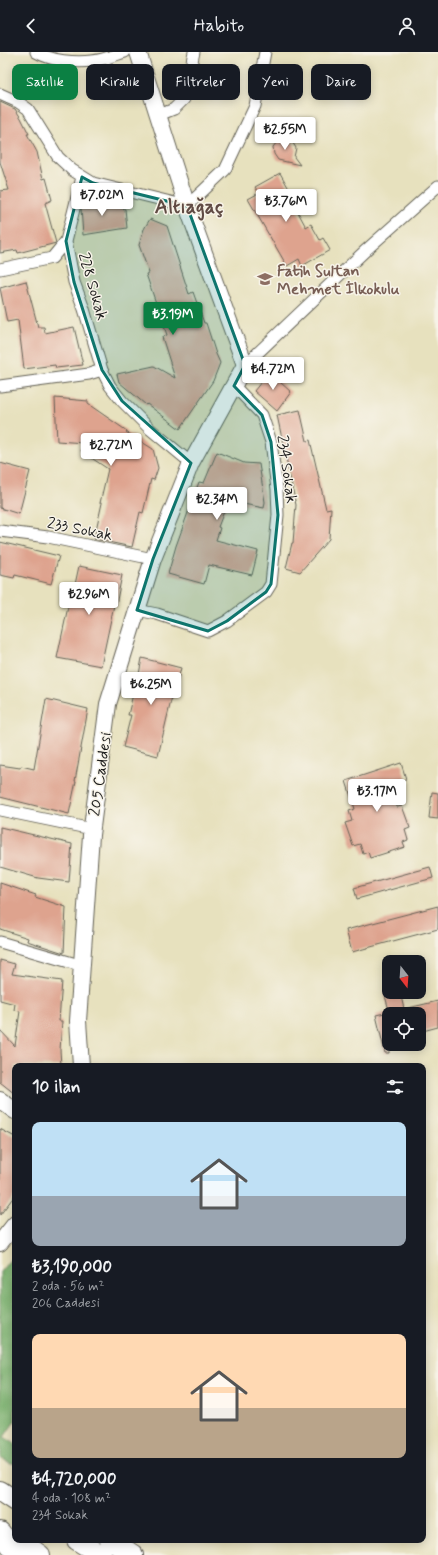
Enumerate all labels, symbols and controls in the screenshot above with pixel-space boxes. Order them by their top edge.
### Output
text: Habito [194,14,244,38]
icon: back [20,15,42,37]
icon: person [396,15,418,37]
chip: Satılık [12,64,78,100]
chip: Kiralık [86,64,154,100]
chip: Filtreler [162,64,240,100]
chip: Yeni [248,64,303,100]
chip: Daire [311,64,371,100]
pin: ₺2.55M [252,117,318,151]
text: ₺2.55M [264,121,306,138]
pin: ₺7.02M [69,183,135,217]
text: ₺7.02M [80,187,124,204]
pin: ₺3.76M [253,189,319,223]
text: ₺3.76M [265,193,307,210]
district label: Altıağaç [155,194,223,221]
street label: 228 Sokak [73,250,112,323]
place label: Fatih Sultan Mehmet İlkokulu [277,261,400,300]
school or university icon: Fatih Sultan Mehmet İlkokulu [256,270,274,288]
pin: ₺3.19M [140,302,206,336]
text: ₺3.19M [153,306,193,323]
pin: ₺4.72M [240,357,306,391]
text: ₺4.72M [251,361,295,378]
pin: ₺2.72M [78,433,144,467]
street label: 234 Sokak [271,434,302,505]
text: ₺2.72M [90,437,132,454]
pin: ₺2.34M [184,487,250,521]
text: ₺2.34M [196,491,238,508]
street label: 233 Sokak [45,513,114,546]
pin: ₺2.96M [56,582,122,616]
text: ₺2.96M [68,586,110,603]
pin: ₺6.25M [118,672,184,706]
text: ₺6.25M [130,676,172,693]
street label: 205 Caddesi [84,731,117,818]
pin: ₺3.17M [344,779,410,813]
text: ₺3.17M [357,783,397,800]
north arrow [382,955,426,999]
map controls [382,955,426,1051]
button: locate [382,1007,426,1051]
text: 10 ilan [32,1076,81,1098]
icon: filters [384,1076,406,1098]
icon: home [183,1148,255,1220]
text: ₺3,190,000 [32,1256,112,1278]
text: 2 oda · 56 m² [32,1278,104,1295]
text: 206 Caddesi [32,1295,100,1312]
icon: home [183,1360,255,1432]
text: ₺4,720,000 [32,1468,117,1490]
text: 4 oda · 108 m² [32,1490,111,1507]
text: 234 Sokak [32,1507,88,1524]

